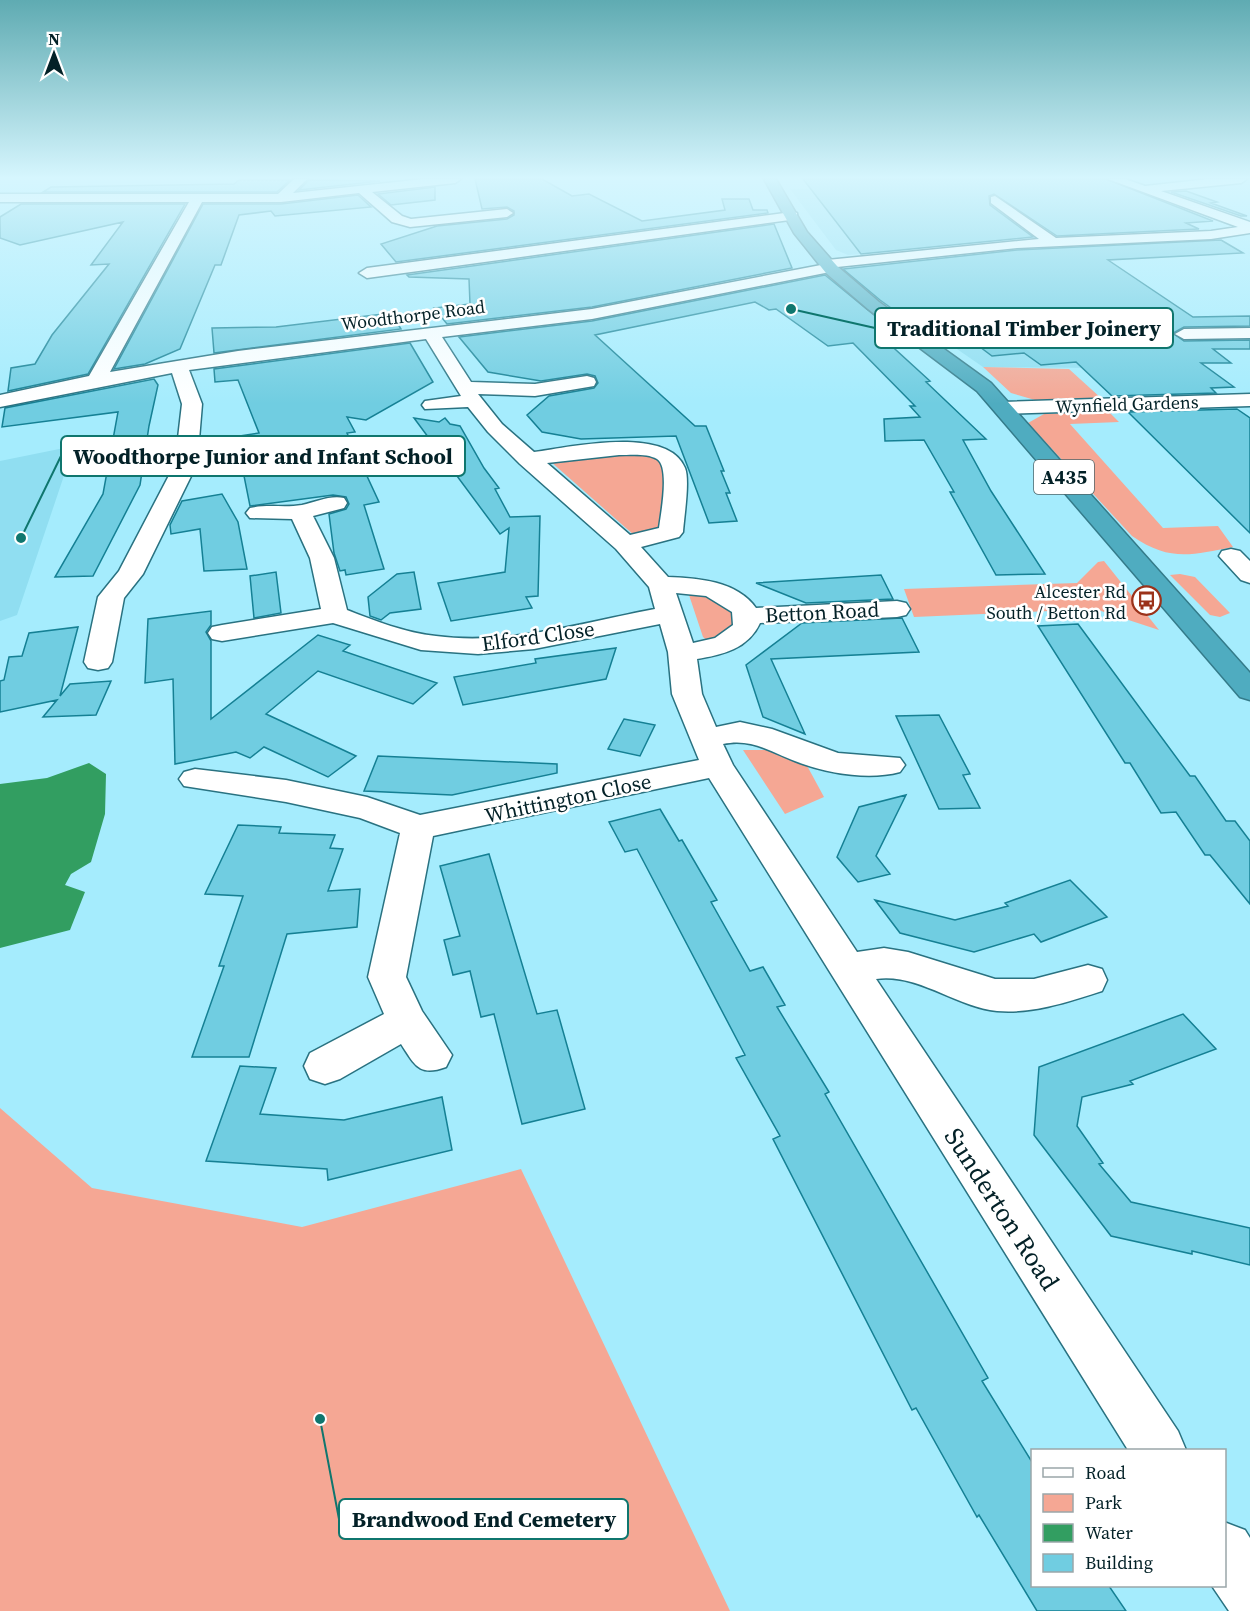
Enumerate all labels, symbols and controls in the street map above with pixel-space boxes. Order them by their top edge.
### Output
north arrow [24,24,84,84]
text: N [48,28,60,50]
street label: Woodthorpe Road [340,294,486,336]
callout: Traditional Timber Joinery [875,308,1173,348]
text: Traditional Timber Joinery [887,313,1161,343]
street label: Wynfield Gardens [1055,389,1199,419]
callout: Woodthorpe Junior and Infant School [61,436,465,476]
text: Woodthorpe Junior and Infant School [73,441,453,471]
road number: A435 [1034,460,1094,494]
place label: Alcester Rd South / Betton Rd [987,579,1126,625]
bus stop icon: Alcester Rd South / Betton Rd [1131,585,1163,617]
street label: Betton Road [764,595,880,629]
street label: Elford Close [480,614,596,658]
street label: Whittington Close [482,766,654,830]
street label: Sunderton Road [936,1121,1068,1297]
legend [1031,1449,1226,1587]
text: Road [1085,1460,1126,1485]
text: Park [1085,1490,1122,1515]
callout: Brandwood End Cemetery [339,1499,628,1539]
text: Brandwood End Cemetery [352,1504,616,1534]
text: Water [1085,1520,1133,1545]
text: Building [1085,1550,1153,1575]

